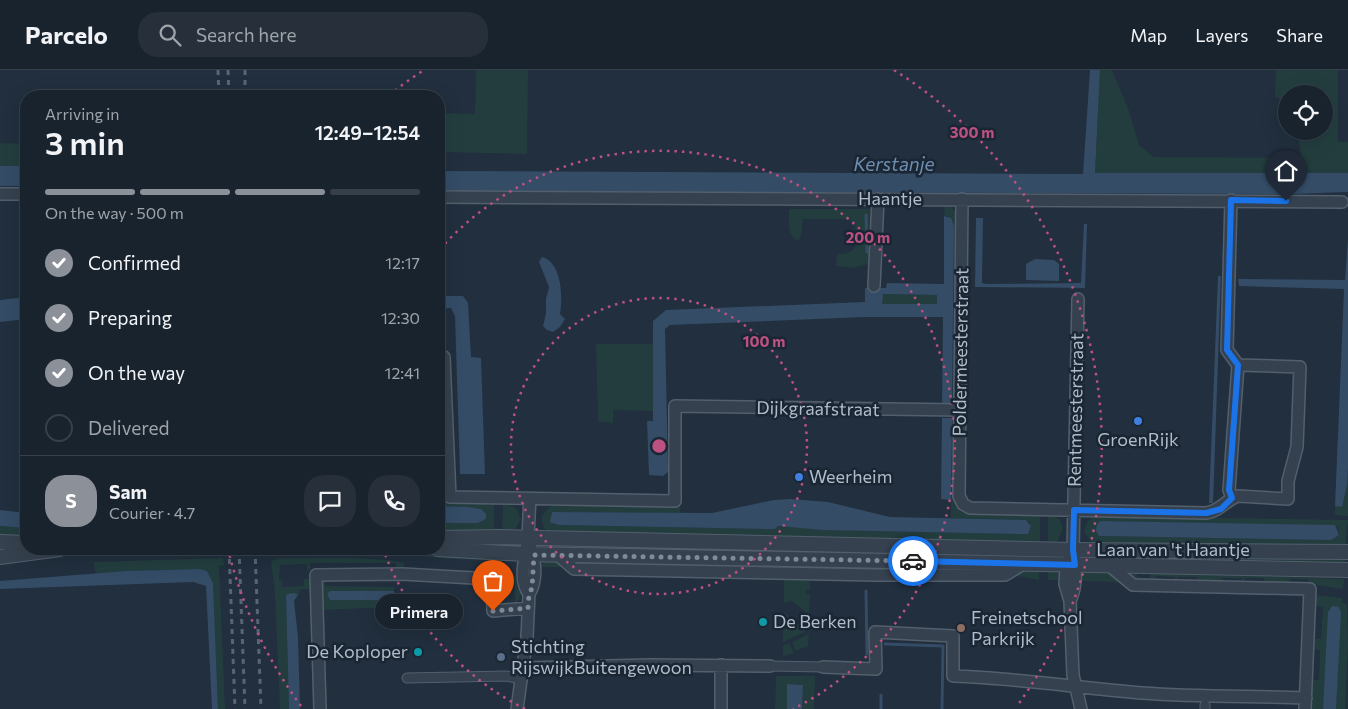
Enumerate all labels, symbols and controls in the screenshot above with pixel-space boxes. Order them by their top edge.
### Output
search box [138,12,488,57]
text: Parcelo [25,20,108,49]
icon: search [156,21,184,49]
text: Search here [196,23,296,46]
text: Map [1130,24,1167,46]
text: Layers [1195,24,1248,46]
text: Share [1276,24,1323,46]
map controls [1278,85,1333,140]
button: locate [1278,85,1333,140]
text: Arriving in [45,104,119,123]
text: 12:49–12:54 [315,121,420,144]
text: 3 min [45,122,125,162]
text: 300 m [950,123,994,141]
pin [1265,150,1307,201]
water label: Kerstanje [853,152,935,175]
icon: home [1272,157,1300,185]
street label: Haantje [858,187,922,209]
text: On the way · 500 m [45,203,184,222]
text: 200 m [846,228,890,246]
icon: check [45,249,73,277]
text: Confirmed [88,251,181,274]
text: 12:17 [385,253,420,272]
street label: Poldermeesterstraat [948,268,972,436]
icon: check [45,304,73,332]
text: Preparing [88,306,172,329]
text: 12:30 [381,308,420,327]
text: 100 m [743,332,785,350]
street label: Rentmeesterstraat [1063,333,1087,487]
icon: check [45,359,73,387]
text: On the way [88,361,185,384]
text: 12:41 [385,363,420,382]
street label: Dijkgraafstraat [756,396,880,420]
marker: GroenRijk [1132,415,1144,427]
text: Delivered [88,416,169,439]
place label: GroenRijk [1097,428,1179,450]
centre of rings [650,437,668,455]
place label: Weerheim [809,465,892,487]
marker: Weerheim [793,471,805,483]
button: chat [304,475,356,527]
button: phone [368,475,420,527]
text: Sam [109,480,147,503]
text: S [65,489,77,512]
text: Courier · 4.7 [109,503,195,522]
courier [888,536,938,586]
street label: Laan van 't Haantje [1096,538,1250,560]
icon: car [899,547,927,575]
pin [472,560,514,611]
icon: bag [479,567,507,595]
callout: Primera [376,594,463,628]
text: Primera [390,602,448,621]
place label: Freinetschool Parkrijk [971,606,1083,649]
place label: De Berken [773,610,857,632]
marker: De Berken [757,616,769,628]
marker: Freinetschool Parkrijk [955,622,967,634]
place label: Stichting RijswijkBuitengewoon [511,635,692,678]
place label: De Koploper [306,640,408,662]
marker: De Koploper [412,646,424,658]
marker: Stichting RijswijkBuitengewoon [495,651,507,663]

